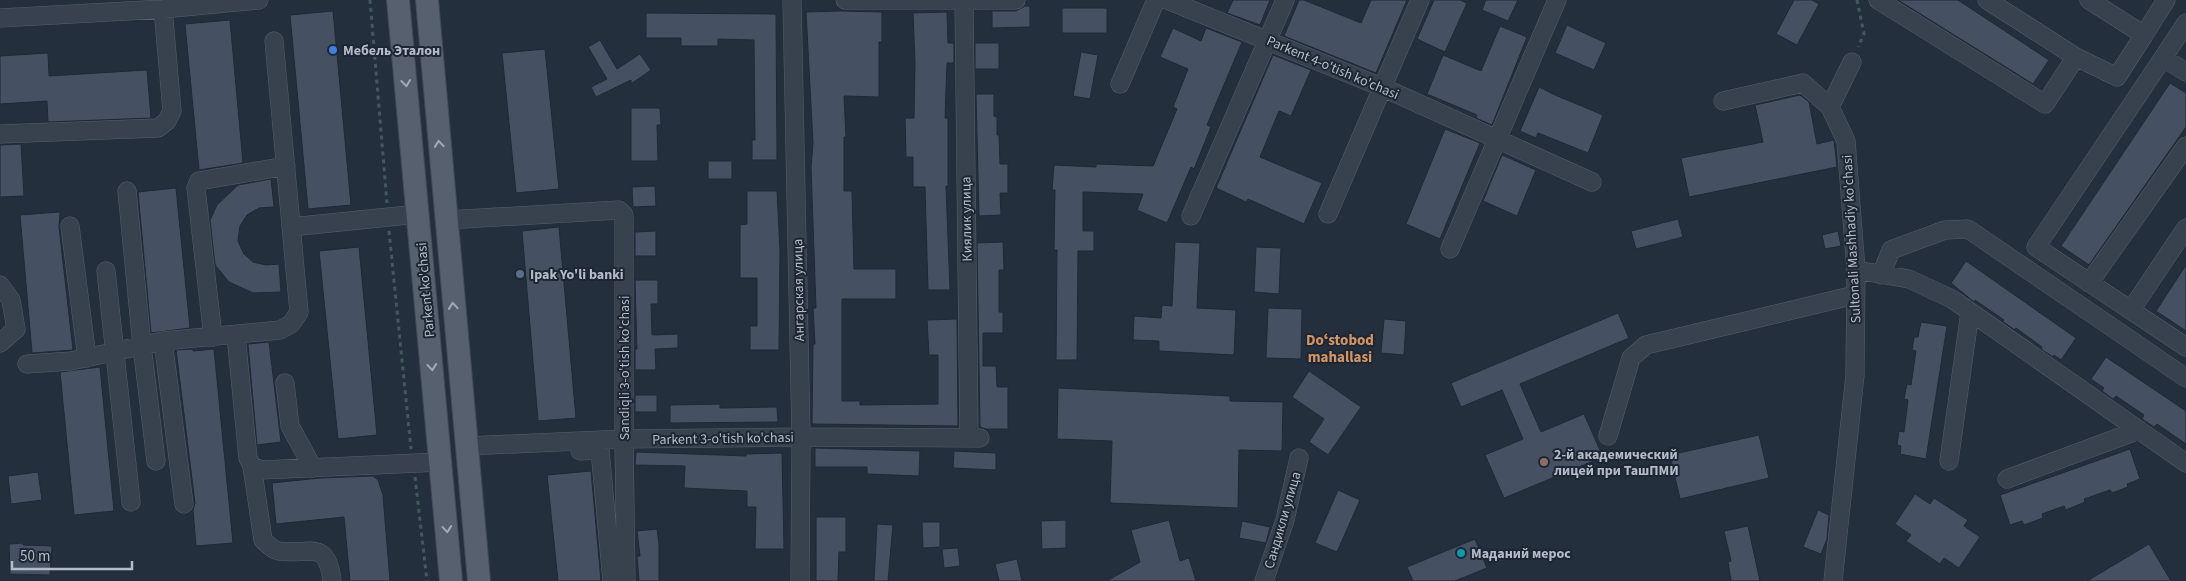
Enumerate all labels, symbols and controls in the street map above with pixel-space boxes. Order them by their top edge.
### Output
street label: Parkent 4-o'tish ko'chasi [1263,31,1402,105]
place label: Мебель Эталон [343,41,440,61]
marker: Мебель Эталон [327,44,339,56]
one-way arrow [400,80,411,88]
one-way arrow [434,140,445,148]
street label: Sultonali Mashhadiy ko'chasi [1838,154,1866,324]
street label: Киялик улица [956,176,978,262]
street label: Ангарская улица [788,239,810,341]
street label: Parkent ko'chasi [412,242,440,338]
place label: Ipak Yo'li banki [530,265,624,285]
marker: Ipak Yo'li banki [514,268,526,280]
street label: Sandiqli 3-o'tish ko'chasi [615,296,635,440]
one-way arrow [448,302,459,310]
district label: Doʻstobod mahallasi [1306,330,1374,368]
one-way arrow [426,363,437,371]
street label: Parkent 3-o'tish ko'chasi [652,428,794,450]
place label: 2-й академический лицей при ТашПМИ [1554,445,1679,481]
marker: 2-й академический лицей при ТашПМИ [1538,456,1550,468]
street label: Сандикли улица [1260,469,1306,571]
one-way arrow [441,525,452,533]
scale bar [12,538,132,570]
place label: Маданий мерос [1471,544,1571,564]
text: 50 m [20,546,50,567]
marker: Маданий мерос [1455,547,1467,559]

